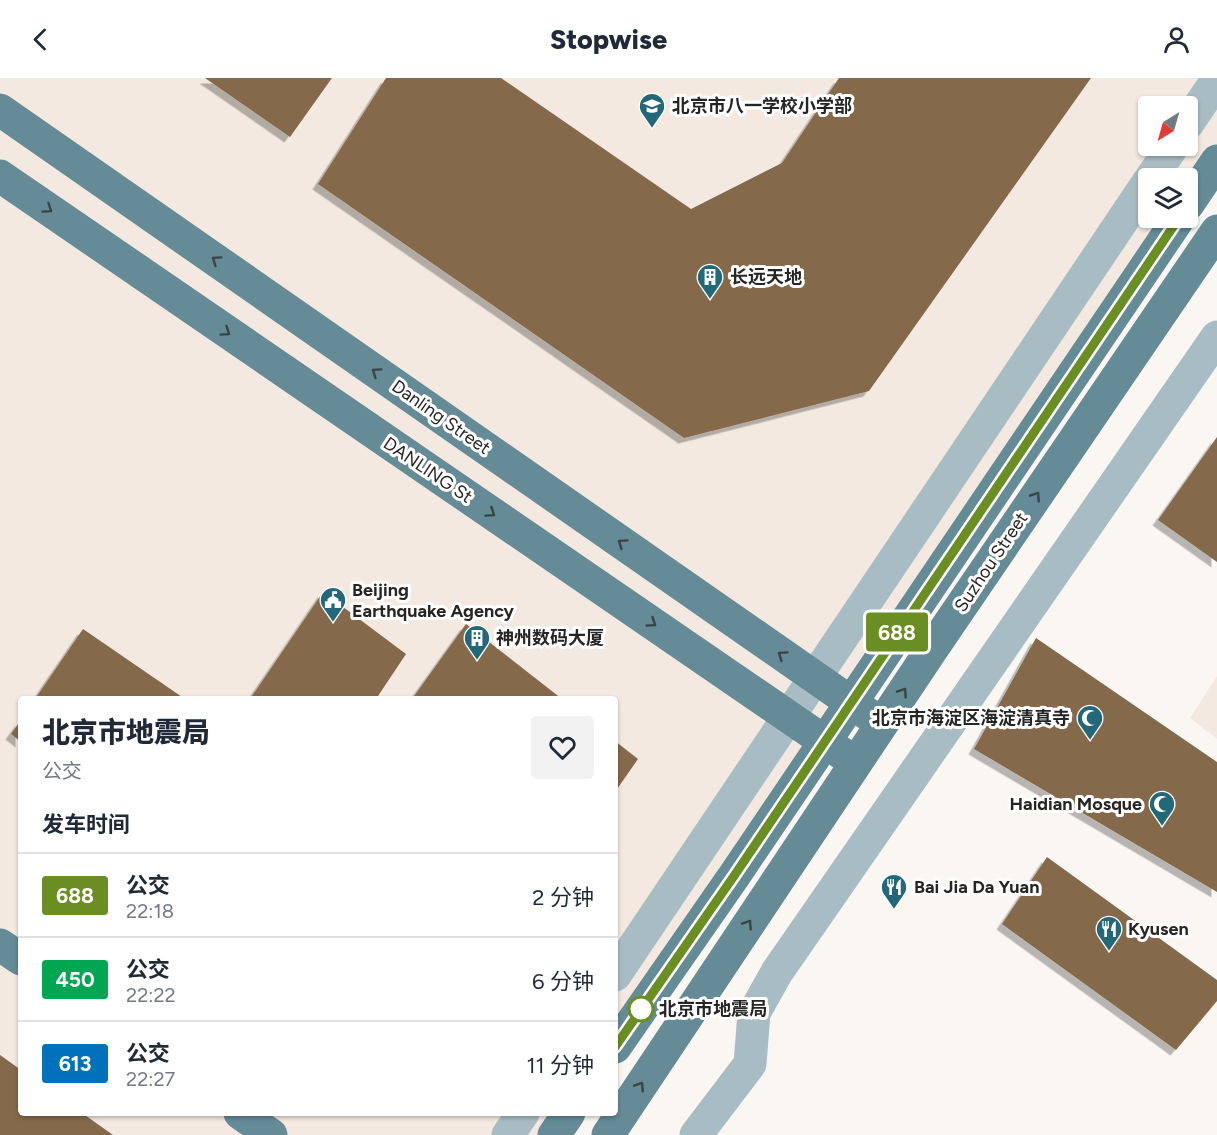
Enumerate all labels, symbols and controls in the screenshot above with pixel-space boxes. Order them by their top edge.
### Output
icon: back [24,23,57,56]
text: Stopwise [550,23,667,56]
icon: person [1160,23,1193,56]
school or university icon: 北京市八一学校小学部 [637,91,667,129]
place label: 北京市八一学校小学部 [672,95,852,117]
north arrow [1138,96,1198,156]
map controls [1138,96,1198,228]
button: layers [1138,168,1198,228]
one-way arrow [42,202,53,213]
one-way arrow [212,256,223,267]
building icon: 长远天地 [695,262,725,300]
place label: 长远天地 [730,266,802,288]
one-way arrow [220,325,231,336]
one-way arrow [371,368,382,379]
street label: Danling Street [388,375,495,459]
street label: DANLING St [379,432,477,508]
one-way arrow [1029,492,1040,503]
one-way arrow [484,506,495,517]
street label: Suzhou Street [950,508,1032,616]
one-way arrow [618,539,629,550]
place label: Beijing Earthquake Agency [352,579,515,622]
public building icon: Beijing Earthquake Agency [318,585,348,623]
line badge: 688 [862,612,932,652]
one-way arrow [646,616,656,628]
text: 688 [878,620,916,645]
building icon: 神州数码大厦 [462,623,492,661]
place label: 神州数码大厦 [496,627,604,649]
one-way arrow [778,651,789,662]
one-way arrow [896,688,907,699]
mosque icon: 北京市海淀区海淀清真寺 [1075,703,1105,741]
place label: 北京市海淀区海淀清真寺 [872,707,1070,729]
text: 北京市地震局 [42,715,210,749]
button: heart [531,716,594,779]
text: 公交 [42,759,82,783]
mosque icon: Haidian Mosque [1147,789,1177,827]
place label: Haidian Mosque [1010,793,1142,815]
text: 发车时间 [42,811,130,838]
text: 公交 [126,872,170,899]
restaurant icon: Bai Jia Da Yuan [879,872,909,910]
place label: Bai Jia Da Yuan [914,876,1039,898]
text: 688 [56,883,94,908]
text: 2 分钟 [532,884,594,911]
text: 22:18 [126,899,174,923]
restaurant icon: Kyusen [1094,914,1124,952]
place label: Kyusen [1128,918,1189,940]
one-way arrow [741,920,753,930]
text: 公交 [126,956,170,983]
text: 450 [55,967,95,992]
text: 6 分钟 [532,968,594,995]
text: 22:22 [126,983,176,1007]
marker: 北京市地震局 [628,996,654,1022]
place label: 北京市地震局 [659,998,767,1020]
text: 公交 [126,1040,170,1067]
text: 613 [59,1051,91,1076]
text: 11 分钟 [526,1052,594,1079]
text: 22:27 [126,1067,175,1091]
one-way arrow [633,1082,644,1093]

